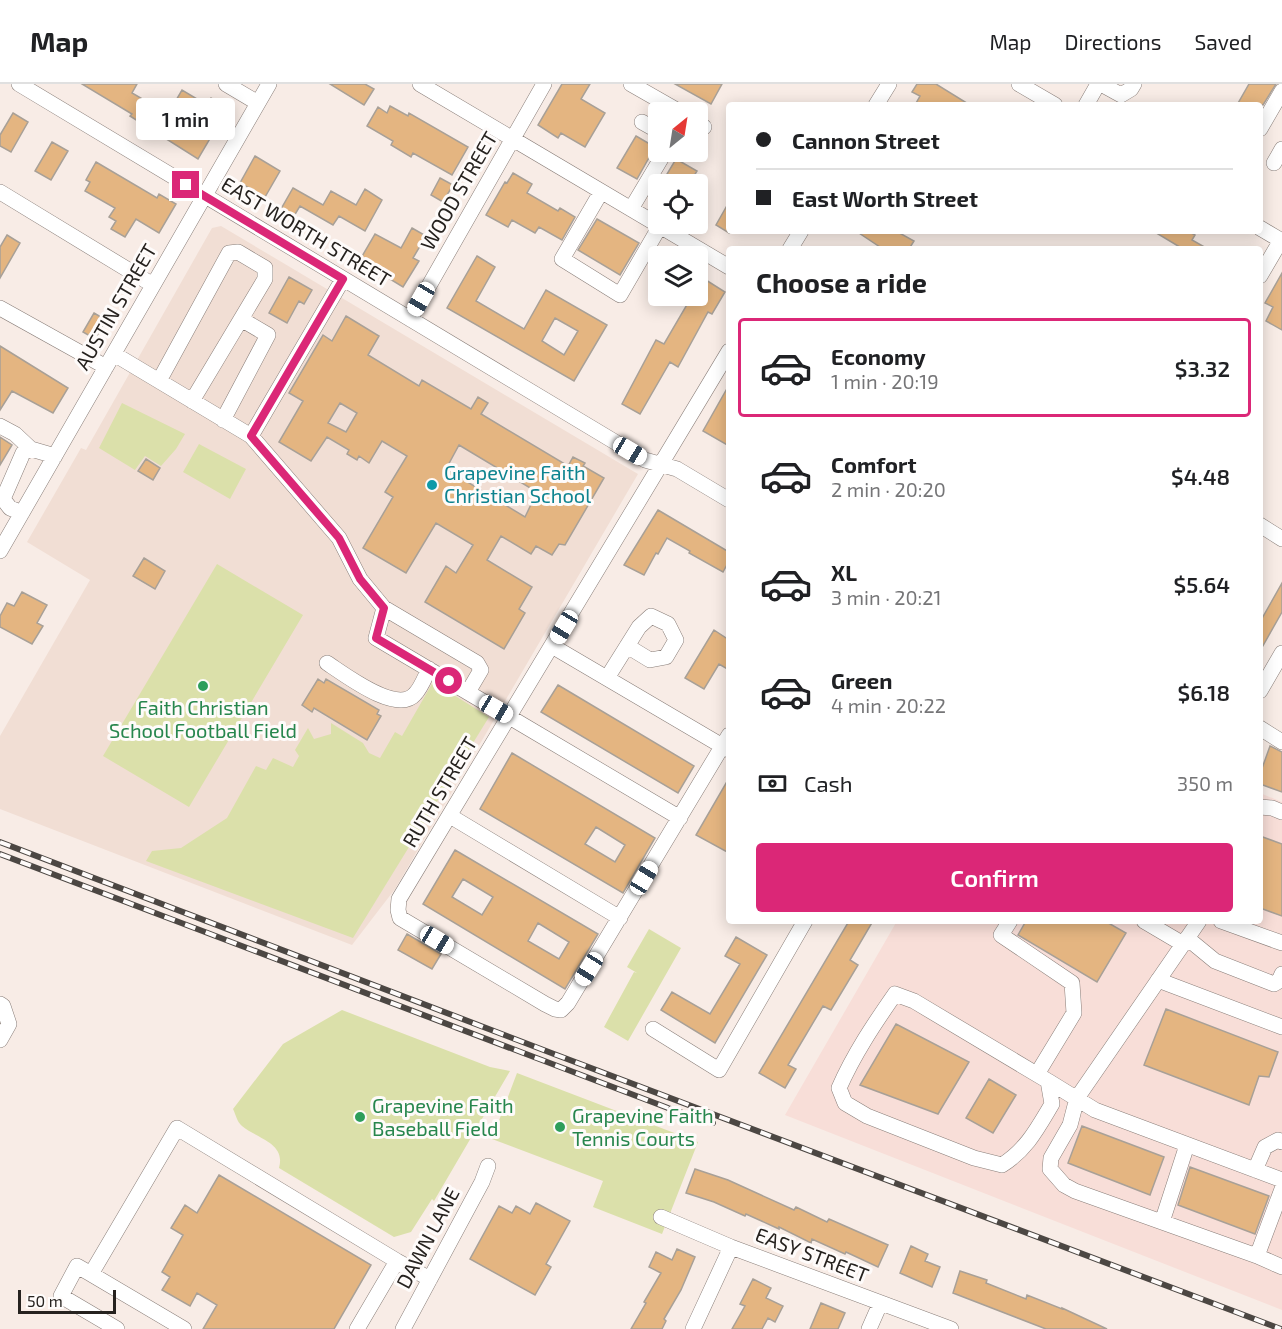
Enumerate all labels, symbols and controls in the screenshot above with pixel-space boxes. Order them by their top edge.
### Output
text: Map [30,24,88,58]
text: Map [989,29,1032,54]
text: Directions [1065,29,1161,54]
text: Saved [1194,29,1252,54]
callout: 1 min [136,98,236,140]
north arrow [648,102,708,162]
map controls [648,102,708,306]
text: 1 min [162,107,209,131]
street label: WOOD STREET [415,127,502,254]
text: Cannon Street [792,127,940,153]
route end [172,171,199,198]
street label: EAST WORTH STREET [217,171,396,291]
button: locate [648,174,708,234]
text: East Worth Street [792,185,978,211]
street label: AUSTIN STREET [69,239,161,374]
button: layers [648,246,708,306]
text: Choose a ride [756,266,927,298]
car [404,279,438,319]
icon: car [759,341,813,395]
text: Economy [831,343,926,369]
text: $3.32 [1175,355,1230,381]
text: 1 min · 20:19 [831,369,939,393]
car [610,434,650,468]
icon: car [759,449,813,503]
text: Comfort [831,451,916,477]
place label: Grapevine Faith Christian School [444,460,591,507]
text: $4.48 [1171,463,1230,489]
text: 2 min · 20:20 [831,477,946,501]
marker: Grapevine Faith Christian School [425,478,439,492]
icon: car [759,557,813,611]
text: XL [831,559,857,585]
text: $5.64 [1174,571,1230,597]
text: 3 min · 20:21 [831,585,942,609]
car [547,607,581,647]
icon: car [759,665,813,719]
route start [435,667,462,694]
text: Green [831,667,893,693]
marker: Faith Christian School Football Field [196,679,210,693]
text: $6.18 [1178,679,1230,705]
car [476,692,516,726]
text: 4 min · 20:22 [831,693,946,717]
place label: Faith Christian School Football Field [109,695,297,742]
street label: RUTH STREET [397,732,482,851]
icon: cash [756,767,789,800]
text: Cash [804,770,853,796]
text: 350 m [1177,771,1233,795]
button: Confirm [756,843,1233,912]
car [627,858,661,898]
car [417,923,457,957]
car [572,949,606,989]
place label: Grapevine Faith Baseball Field [372,1093,514,1140]
place label: Grapevine Faith Tennis Courts [572,1103,714,1150]
marker: Grapevine Faith Baseball Field [353,1110,367,1124]
marker: Grapevine Faith Tennis Courts [553,1120,567,1134]
street label: DAWN LANE [391,1183,464,1292]
street label: EASY STREET [752,1221,873,1287]
scale bar [18,1287,116,1314]
text: 50 m [27,1291,63,1310]

